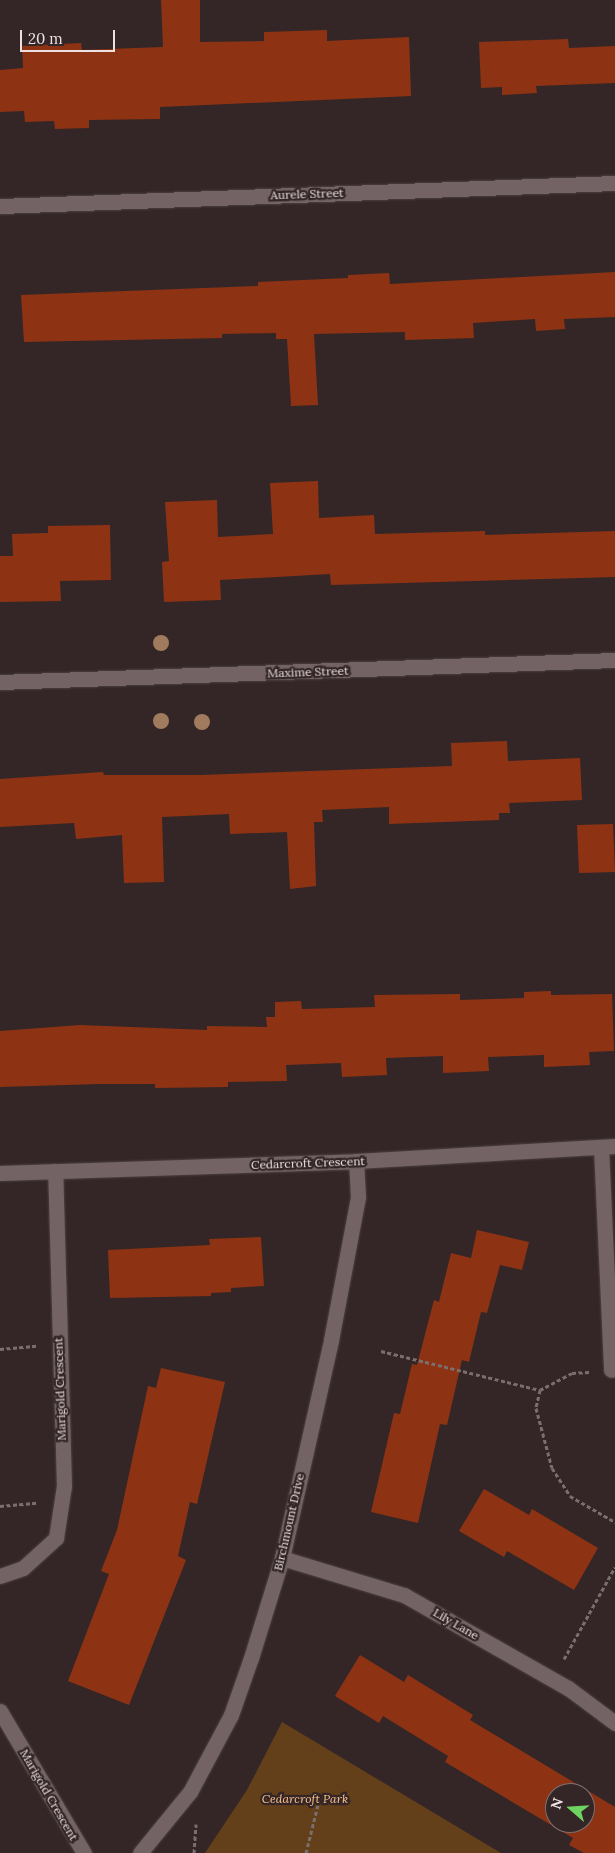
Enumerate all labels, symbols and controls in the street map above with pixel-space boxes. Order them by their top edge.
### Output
scale bar [22,20,118,52]
text: 20 m [28,29,63,48]
street label: Aurele Street [270,186,344,202]
street label: Maxime Street [267,663,349,681]
street label: Cedarcroft Crescent [251,1154,365,1172]
street label: Marigold Crescent [51,1337,69,1441]
street label: Birchmount Drive [271,1472,307,1572]
street label: Lily Lane [431,1605,481,1643]
street label: Marigold Crescent [17,1747,81,1843]
north arrow [545,1783,595,1833]
park label: Cedarcroft Park [262,1792,348,1806]
text: N [546,1795,567,1811]

